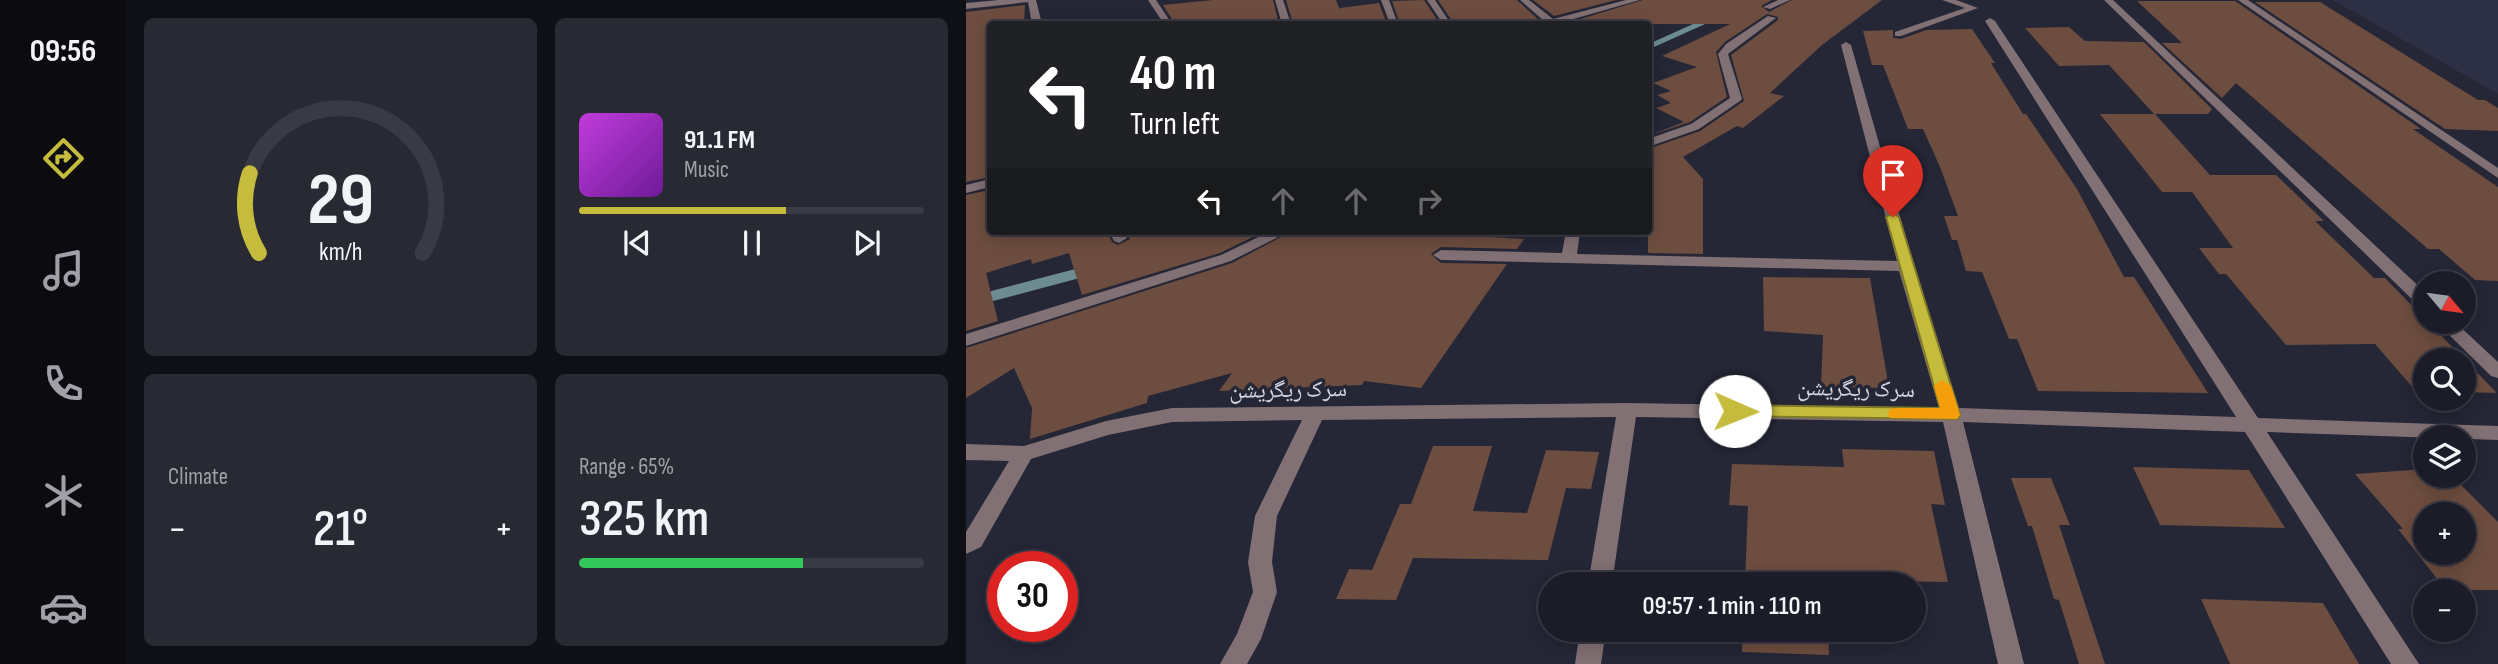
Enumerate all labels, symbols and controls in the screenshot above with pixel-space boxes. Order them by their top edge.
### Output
text: 09:56 [30,32,96,71]
text: 40 m [1130,45,1216,104]
icon: left [1015,49,1106,140]
text: Turn left [1130,105,1220,144]
text: 91.1 FM [684,125,755,156]
icon: directions [39,134,88,183]
pin [1863,145,1923,217]
text: Music [684,156,729,184]
icon: arrive [1874,156,1912,194]
text: 29 [307,158,374,246]
icon: left [1191,182,1229,220]
icon: ahead [1264,182,1302,220]
icon: ahead [1337,182,1375,220]
icon: right [1410,182,1448,220]
icon: previous [618,224,656,262]
icon: pause [733,224,771,262]
icon: next [848,224,886,262]
text: km/h [319,237,362,268]
icon: music [39,246,88,295]
north arrow [2413,271,2476,334]
map controls [2413,271,2476,642]
button: search [2413,348,2476,411]
icon: phone [39,359,88,408]
position arrow [1698,374,1772,448]
street label: سرک ریگریشن [1797,374,1915,404]
street label: سرک ریگریشن [1229,375,1347,405]
button: layers [2413,425,2476,488]
text: Range · 65% [579,453,674,481]
text: Climate [168,463,228,491]
icon: climate [39,471,88,520]
text: 325 km [579,488,709,551]
text: 21° [313,498,368,561]
button: + [2413,502,2476,565]
text: − [168,507,187,552]
text: + [494,507,513,552]
speed limit sign: 30 [987,551,1078,642]
button: − [2413,579,2476,642]
icon: car [39,583,88,632]
text: 09:57 · 1 min · 110 m [1642,591,1822,622]

